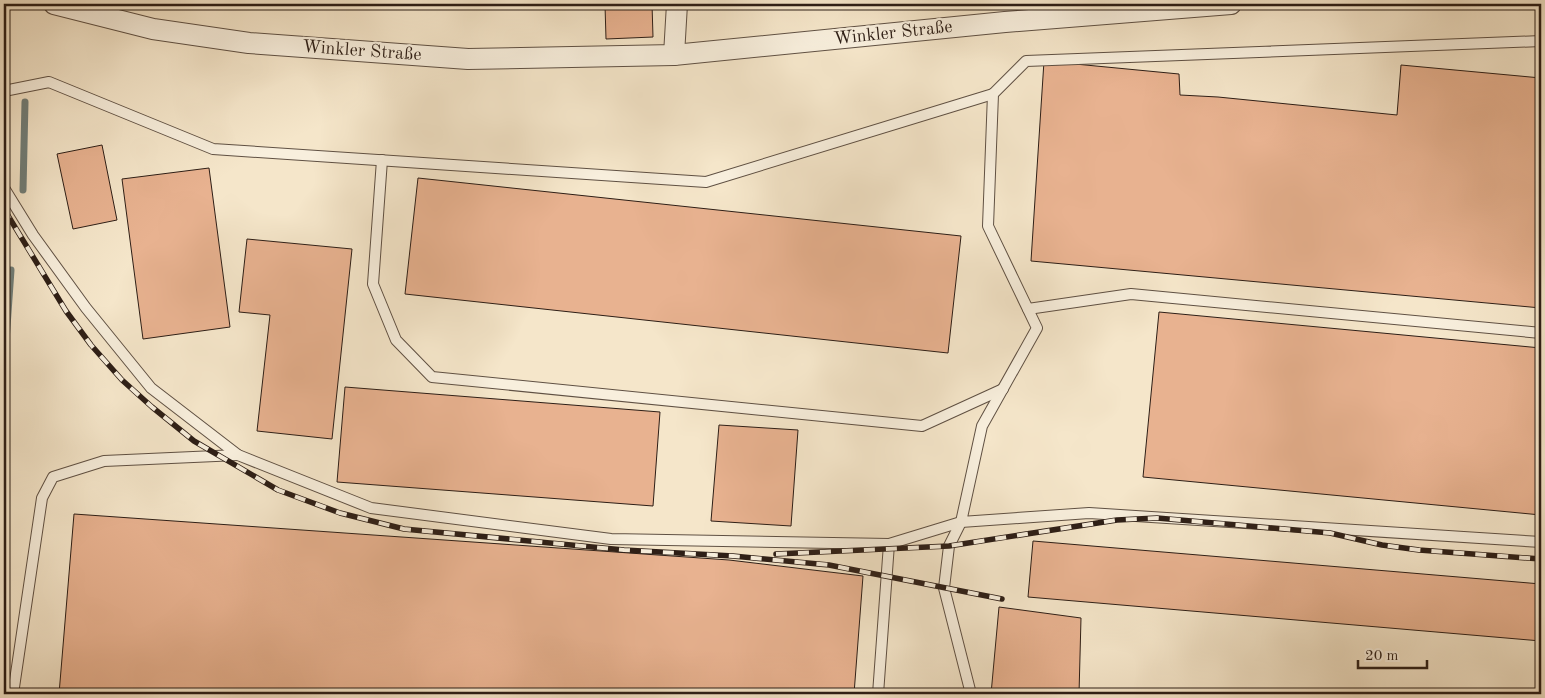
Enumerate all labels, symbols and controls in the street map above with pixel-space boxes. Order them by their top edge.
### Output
street label: Winkler Straße [833,18,953,48]
street label: Winkler Straße [302,38,422,64]
scale bar [1358,638,1426,670]
text: 20 m [1365,649,1399,664]

